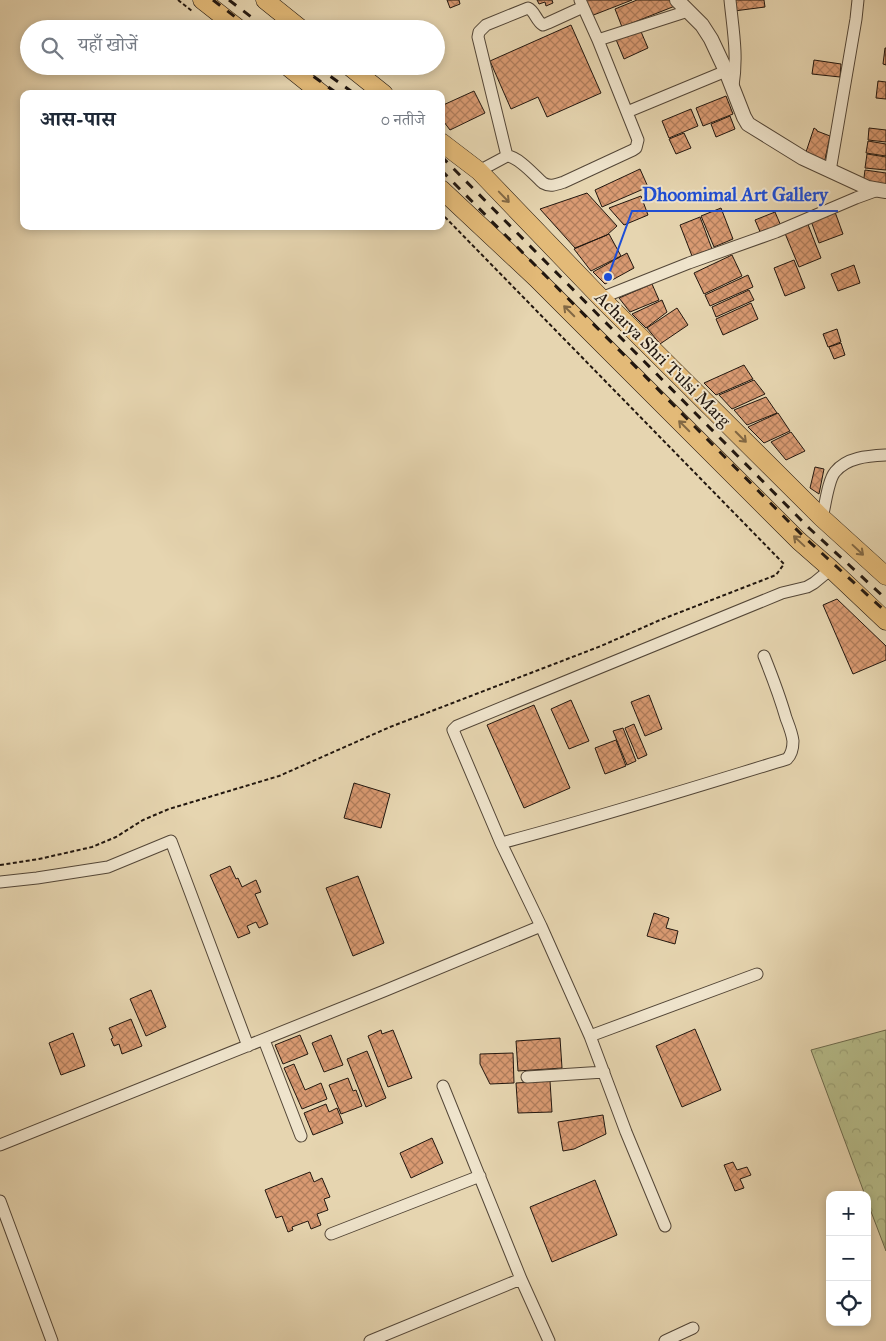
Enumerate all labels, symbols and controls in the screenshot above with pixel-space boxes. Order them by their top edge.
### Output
search box [20,20,445,75]
text: यहाँ खोजें [78,33,138,56]
icon: search [38,34,66,62]
text: आस-पास [40,106,115,132]
text: 0 नतीजे [381,110,425,129]
callout: Dhoomimal Art Gallery [632,177,838,211]
text: Dhoomimal Art Gallery [642,183,829,207]
one-way arrow [498,191,510,204]
street label: Acharya Shri Tulsi Marg [589,286,736,433]
one-way arrow [563,305,575,317]
one-way arrow [678,420,690,432]
one-way arrow [735,431,748,443]
one-way arrow [792,535,805,547]
one-way arrow [851,545,864,556]
map controls [826,1191,871,1326]
button: + [826,1191,871,1236]
button: − [826,1236,871,1281]
button: locate [826,1281,871,1326]

